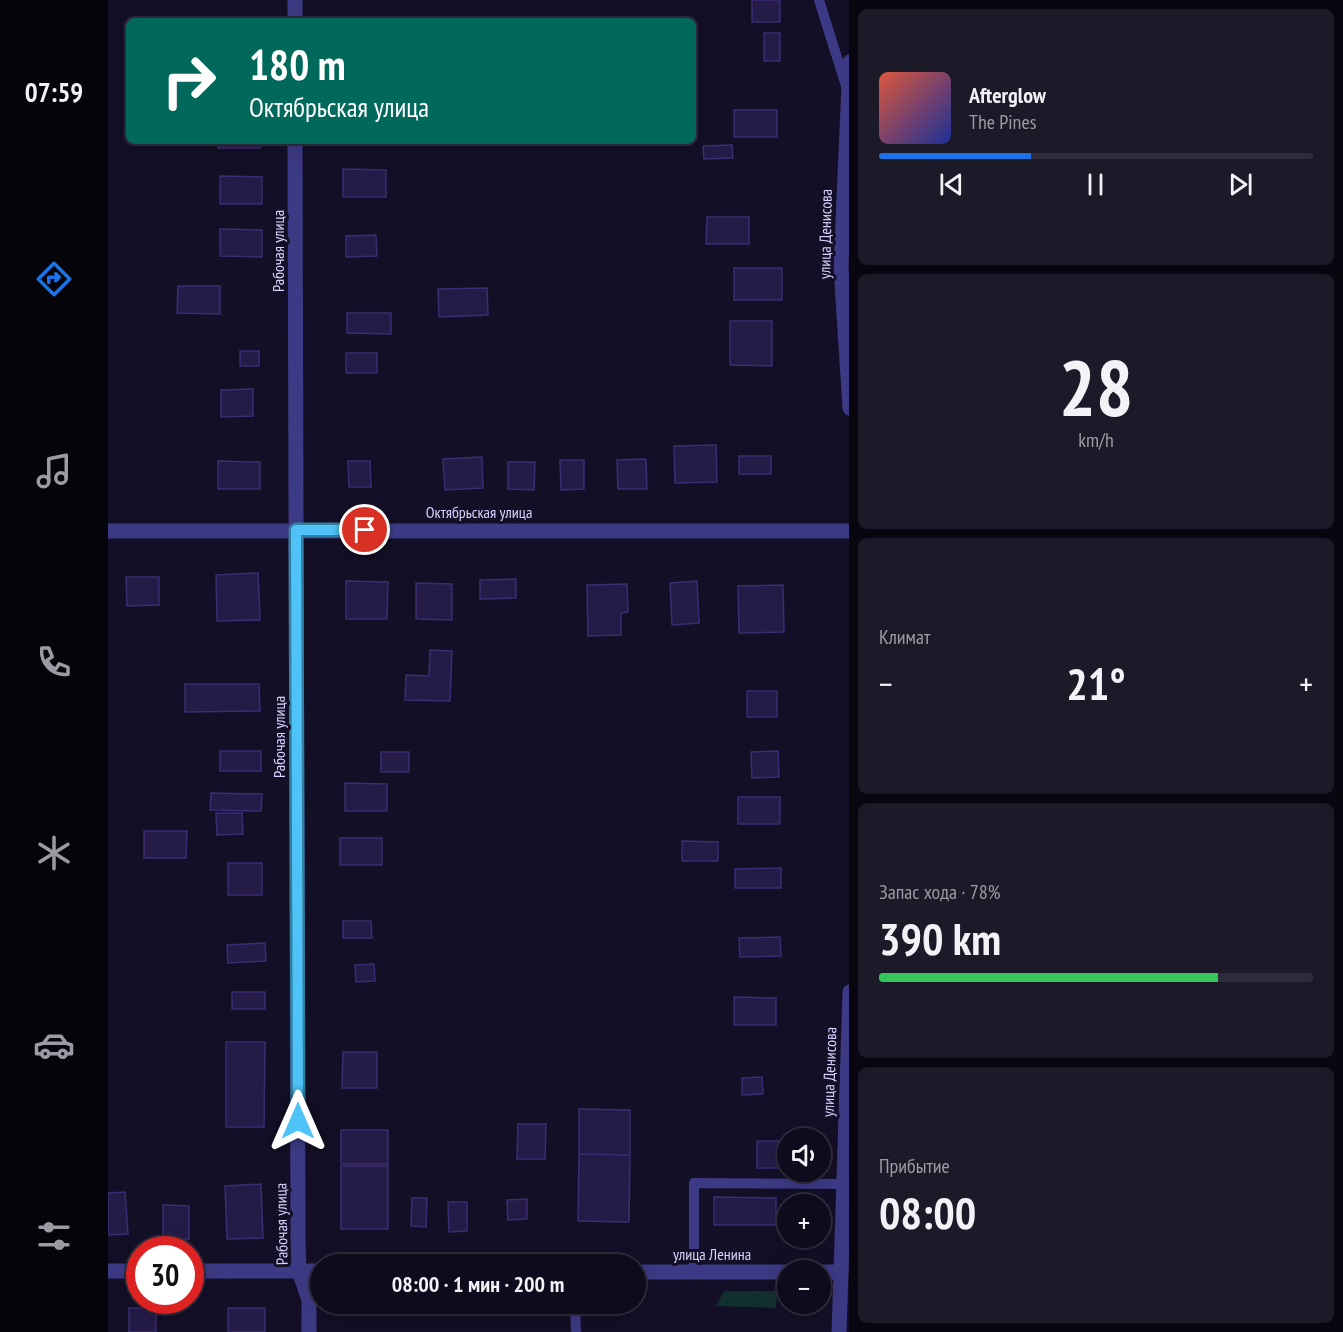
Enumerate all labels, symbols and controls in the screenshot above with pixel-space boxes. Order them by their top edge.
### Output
text: 180 m [249,37,346,92]
icon: right [150,42,228,120]
text: 07:59 [25,75,83,109]
text: Afterglow [969,81,1046,109]
text: Октябрьская улица [249,90,429,124]
text: The Pines [969,109,1036,135]
icon: previous [935,168,968,201]
icon: pause [1079,168,1112,201]
icon: next [1224,168,1257,201]
street label: улица Денисова [814,189,836,279]
street label: Рабочая улица [268,210,288,292]
icon: directions [33,258,75,300]
text: 28 [1059,337,1133,438]
text: km/h [1078,427,1114,453]
icon: music [33,450,75,492]
street label: Октябрьская улица [426,502,532,522]
pin [339,504,390,555]
icon: arrive [348,513,381,546]
text: Климат [879,624,930,650]
icon: phone [33,641,75,683]
text: 21° [1066,654,1126,712]
text: − [879,662,893,705]
text: + [1299,662,1313,705]
street label: Рабочая улица [269,696,289,778]
icon: climate [33,832,75,874]
text: Запас хода · 78% [879,879,1000,905]
text: 390 km [879,909,1001,967]
icon: car [33,1024,75,1066]
street label: улица Денисова [817,1027,841,1117]
position arrow [266,1089,330,1153]
map controls [777,1128,831,1314]
button: sound [777,1128,831,1182]
text: Прибытие [879,1153,950,1179]
street label: Рабочая улица [270,1183,292,1265]
text: 08:00 [879,1183,976,1241]
button: + [777,1194,831,1248]
icon: filters [33,1215,75,1257]
speed limit sign: 30 [126,1236,204,1314]
street label: улица Ленина [673,1244,751,1264]
button: − [777,1260,831,1314]
text: 08:00 · 1 мин · 200 m [392,1270,564,1298]

